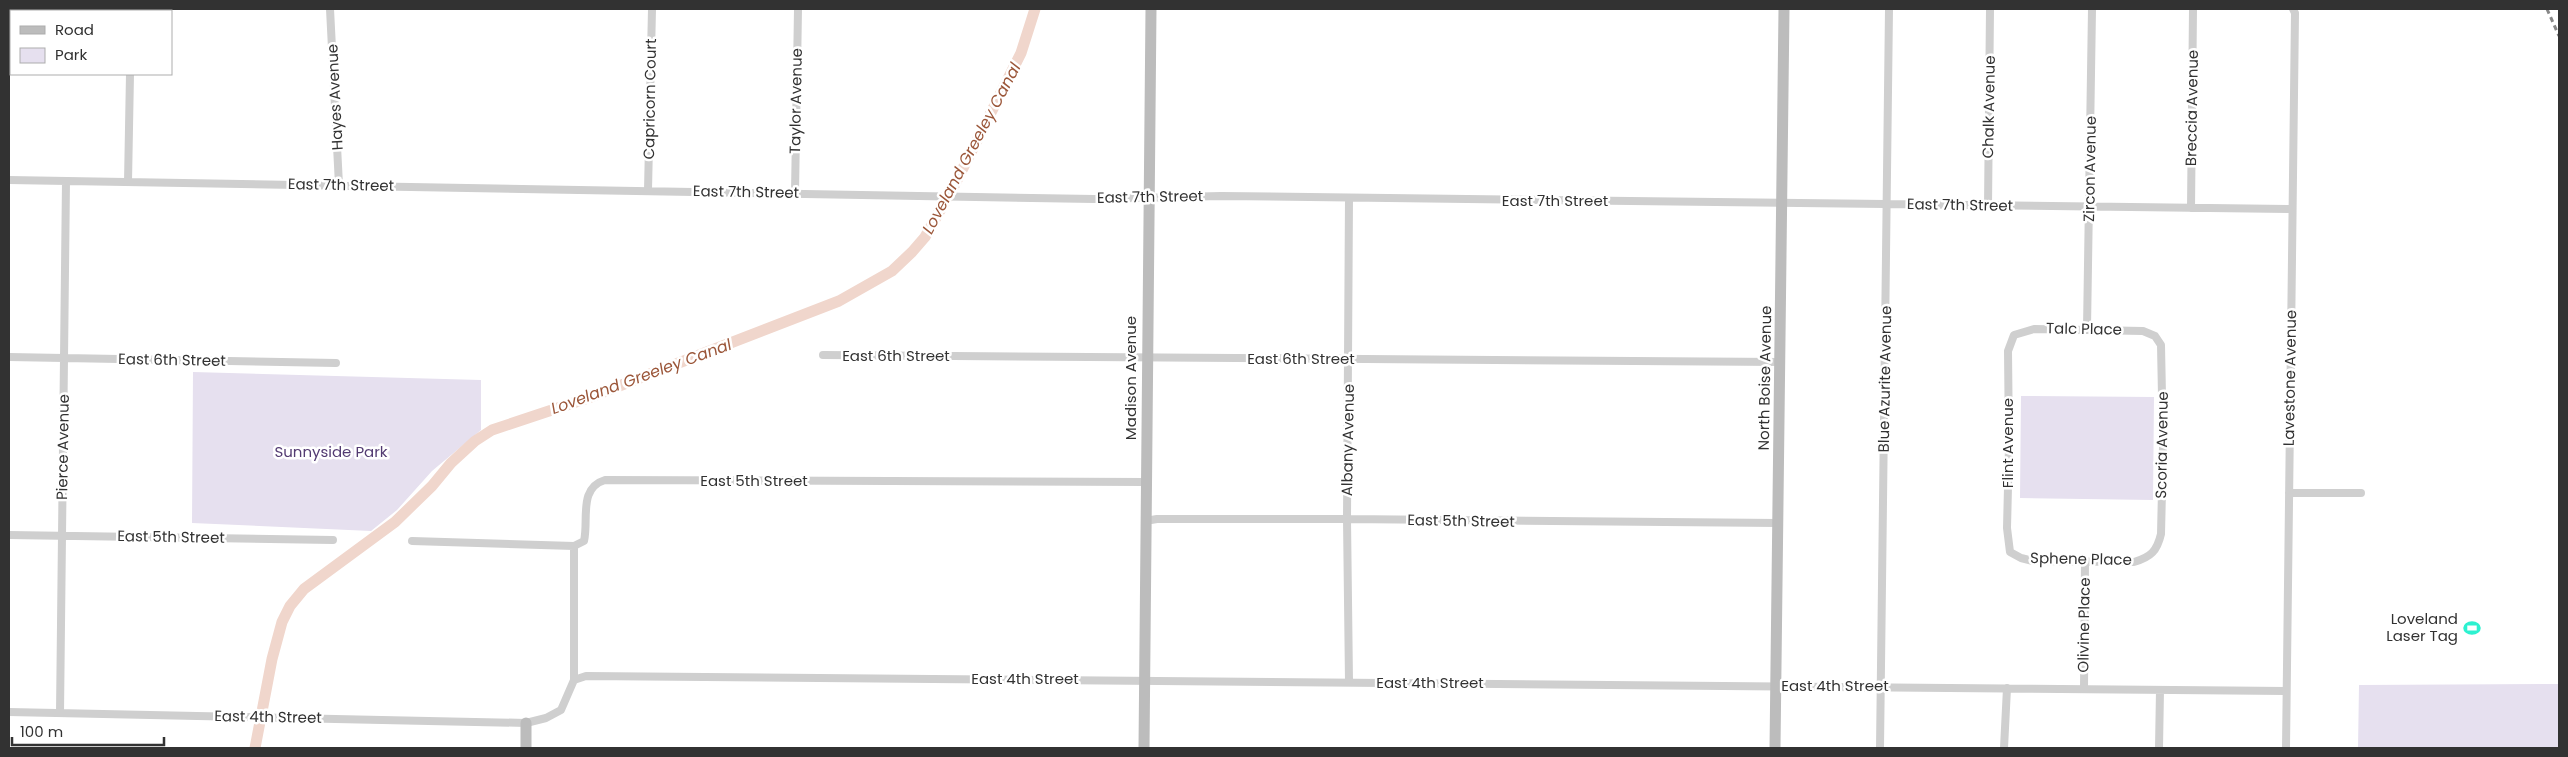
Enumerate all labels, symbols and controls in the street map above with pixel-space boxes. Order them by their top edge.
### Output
legend [10,10,172,75]
text: Road [55,19,94,40]
street label: Capricorn Court [638,38,661,160]
street label: Hayes Avenue [321,43,348,151]
text: Park [55,44,87,65]
street label: Taylor Avenue [784,48,807,154]
street label: Breccia Avenue [2180,50,2203,166]
street label: Chalk Avenue [1977,55,2000,159]
water label: Loveland Greeley Canal [917,59,1026,238]
street label: Zircon Avenue [2078,116,2101,222]
street label: East 7th Street [288,173,394,196]
street label: East 7th Street [693,180,799,203]
street label: East 7th Street [1097,185,1203,208]
street label: East 7th Street [1502,190,1608,211]
street label: East 7th Street [1907,193,2013,216]
street label: North Boise Avenue [1753,305,1776,451]
street label: Blue Azurite Avenue [1873,305,1896,453]
street label: Lavestone Avenue [2278,310,2301,446]
street label: Madison Avenue [1120,316,1141,440]
street label: Talc Place [2046,317,2122,340]
water label: Loveland Greeley Canal [548,333,735,420]
street label: East 6th Street [842,345,950,366]
street label: East 6th Street [118,348,226,371]
street label: East 6th Street [1247,348,1355,369]
street label: Albany Avenue [1336,384,1359,496]
street label: Scoria Avenue [2150,391,2173,499]
street label: Pierce Avenue [51,394,74,500]
street label: Flint Avenue [1997,398,2018,488]
park label: Sunnyside Park [274,441,388,462]
street label: East 5th Street [700,470,808,491]
street label: East 5th Street [1407,509,1515,532]
street label: East 5th Street [117,525,225,548]
street label: Sphene Place [2030,547,2132,570]
street label: Olivine Place [2072,577,2095,673]
place label: Loveland Laser Tag [2386,608,2458,646]
sports icon: Loveland Laser Tag [2462,618,2482,638]
street label: East 4th Street [971,668,1079,689]
street label: East 4th Street [1376,672,1484,693]
street label: East 4th Street [1781,675,1889,696]
street label: East 4th Street [214,705,322,728]
scale bar [12,714,165,746]
text: 100 m [20,721,63,742]

